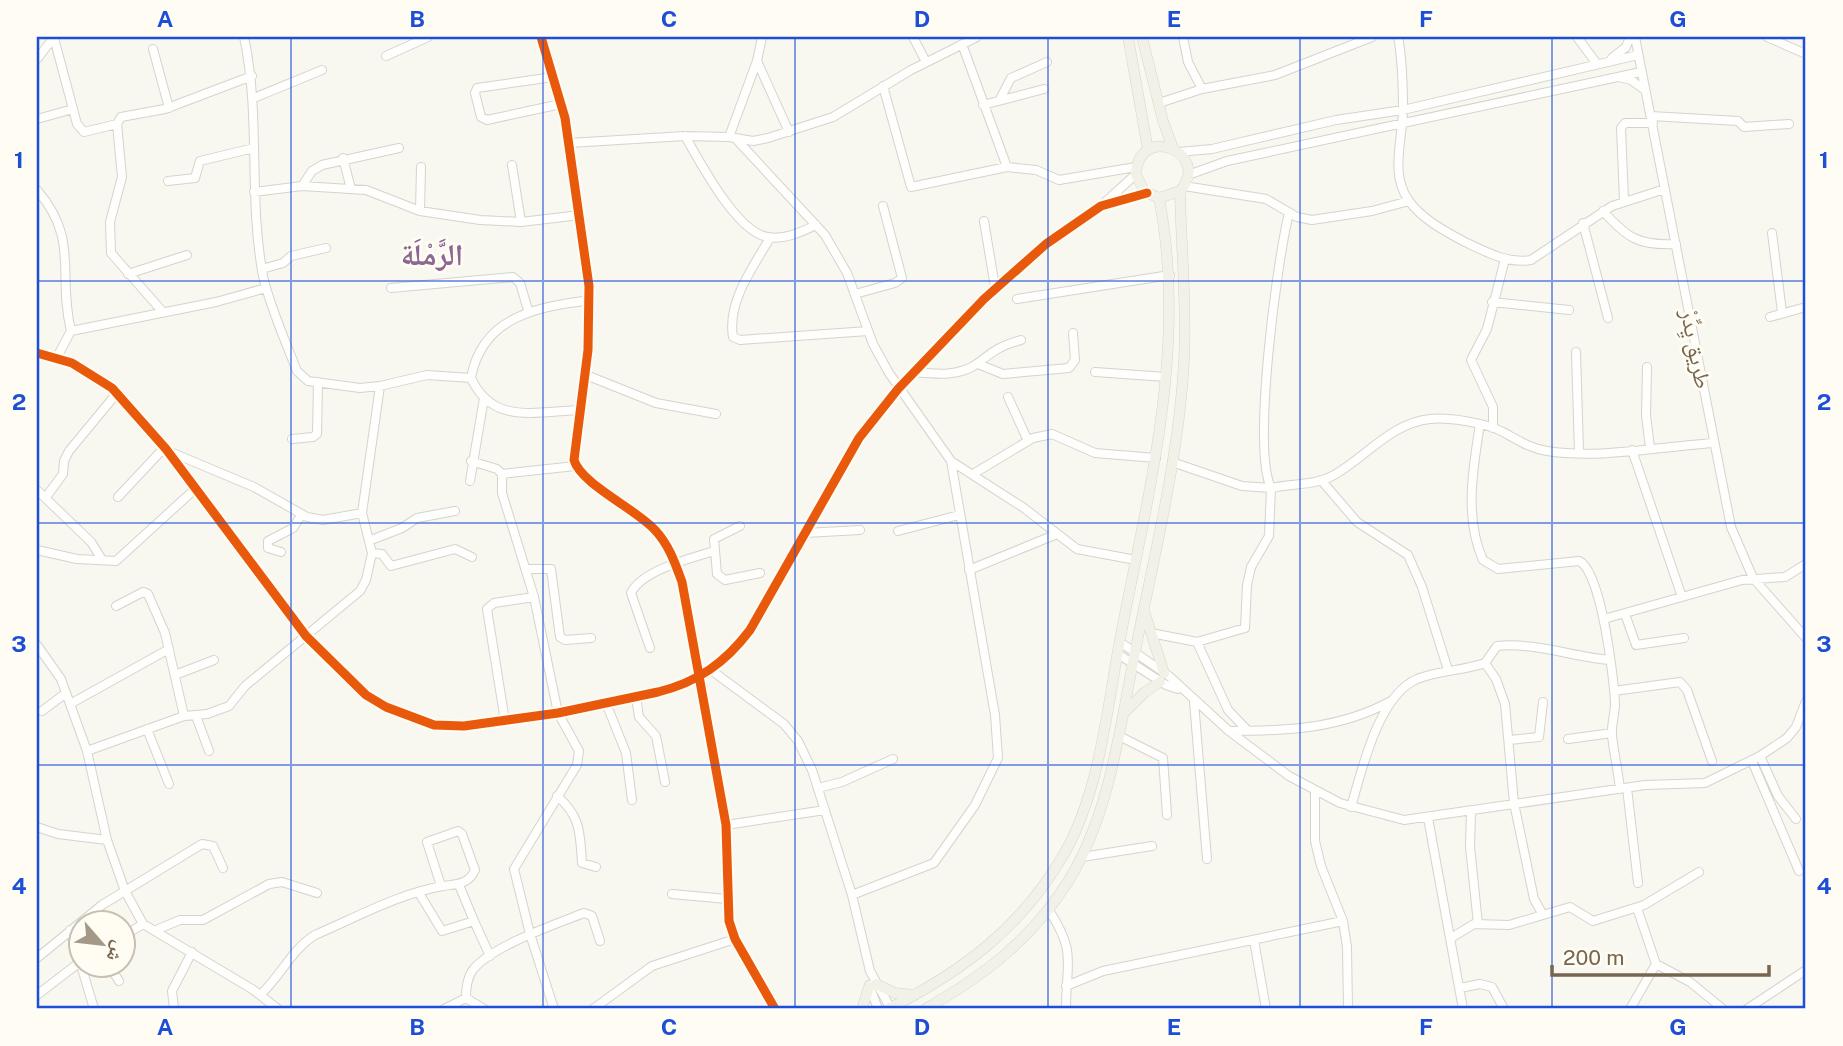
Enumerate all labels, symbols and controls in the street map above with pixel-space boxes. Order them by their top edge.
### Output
text: A [157,5,174,32]
text: B [409,5,425,32]
text: C [661,5,677,32]
text: D [914,5,930,32]
text: E [1167,5,1181,32]
text: F [1419,5,1433,32]
text: G [1669,5,1687,32]
text: 1 [14,146,24,173]
text: 1 [1819,146,1829,173]
district label: الرَّمْلَة [401,236,463,272]
street label: طريق يِدِّرْ [1672,306,1717,392]
text: 2 [12,388,26,415]
text: 2 [1817,388,1831,415]
text: 3 [11,630,27,657]
text: 3 [1816,630,1832,657]
text: 4 [11,872,27,899]
text: 4 [1816,872,1832,899]
north arrow [66,909,136,979]
scale bar [1552,934,1770,978]
text: ش [102,937,131,966]
text: 200 m [1563,945,1624,970]
text: A [157,1013,174,1040]
text: B [409,1013,425,1040]
text: C [661,1013,677,1040]
text: D [914,1013,930,1040]
text: E [1167,1013,1181,1040]
text: F [1419,1013,1433,1040]
text: G [1669,1013,1687,1040]

